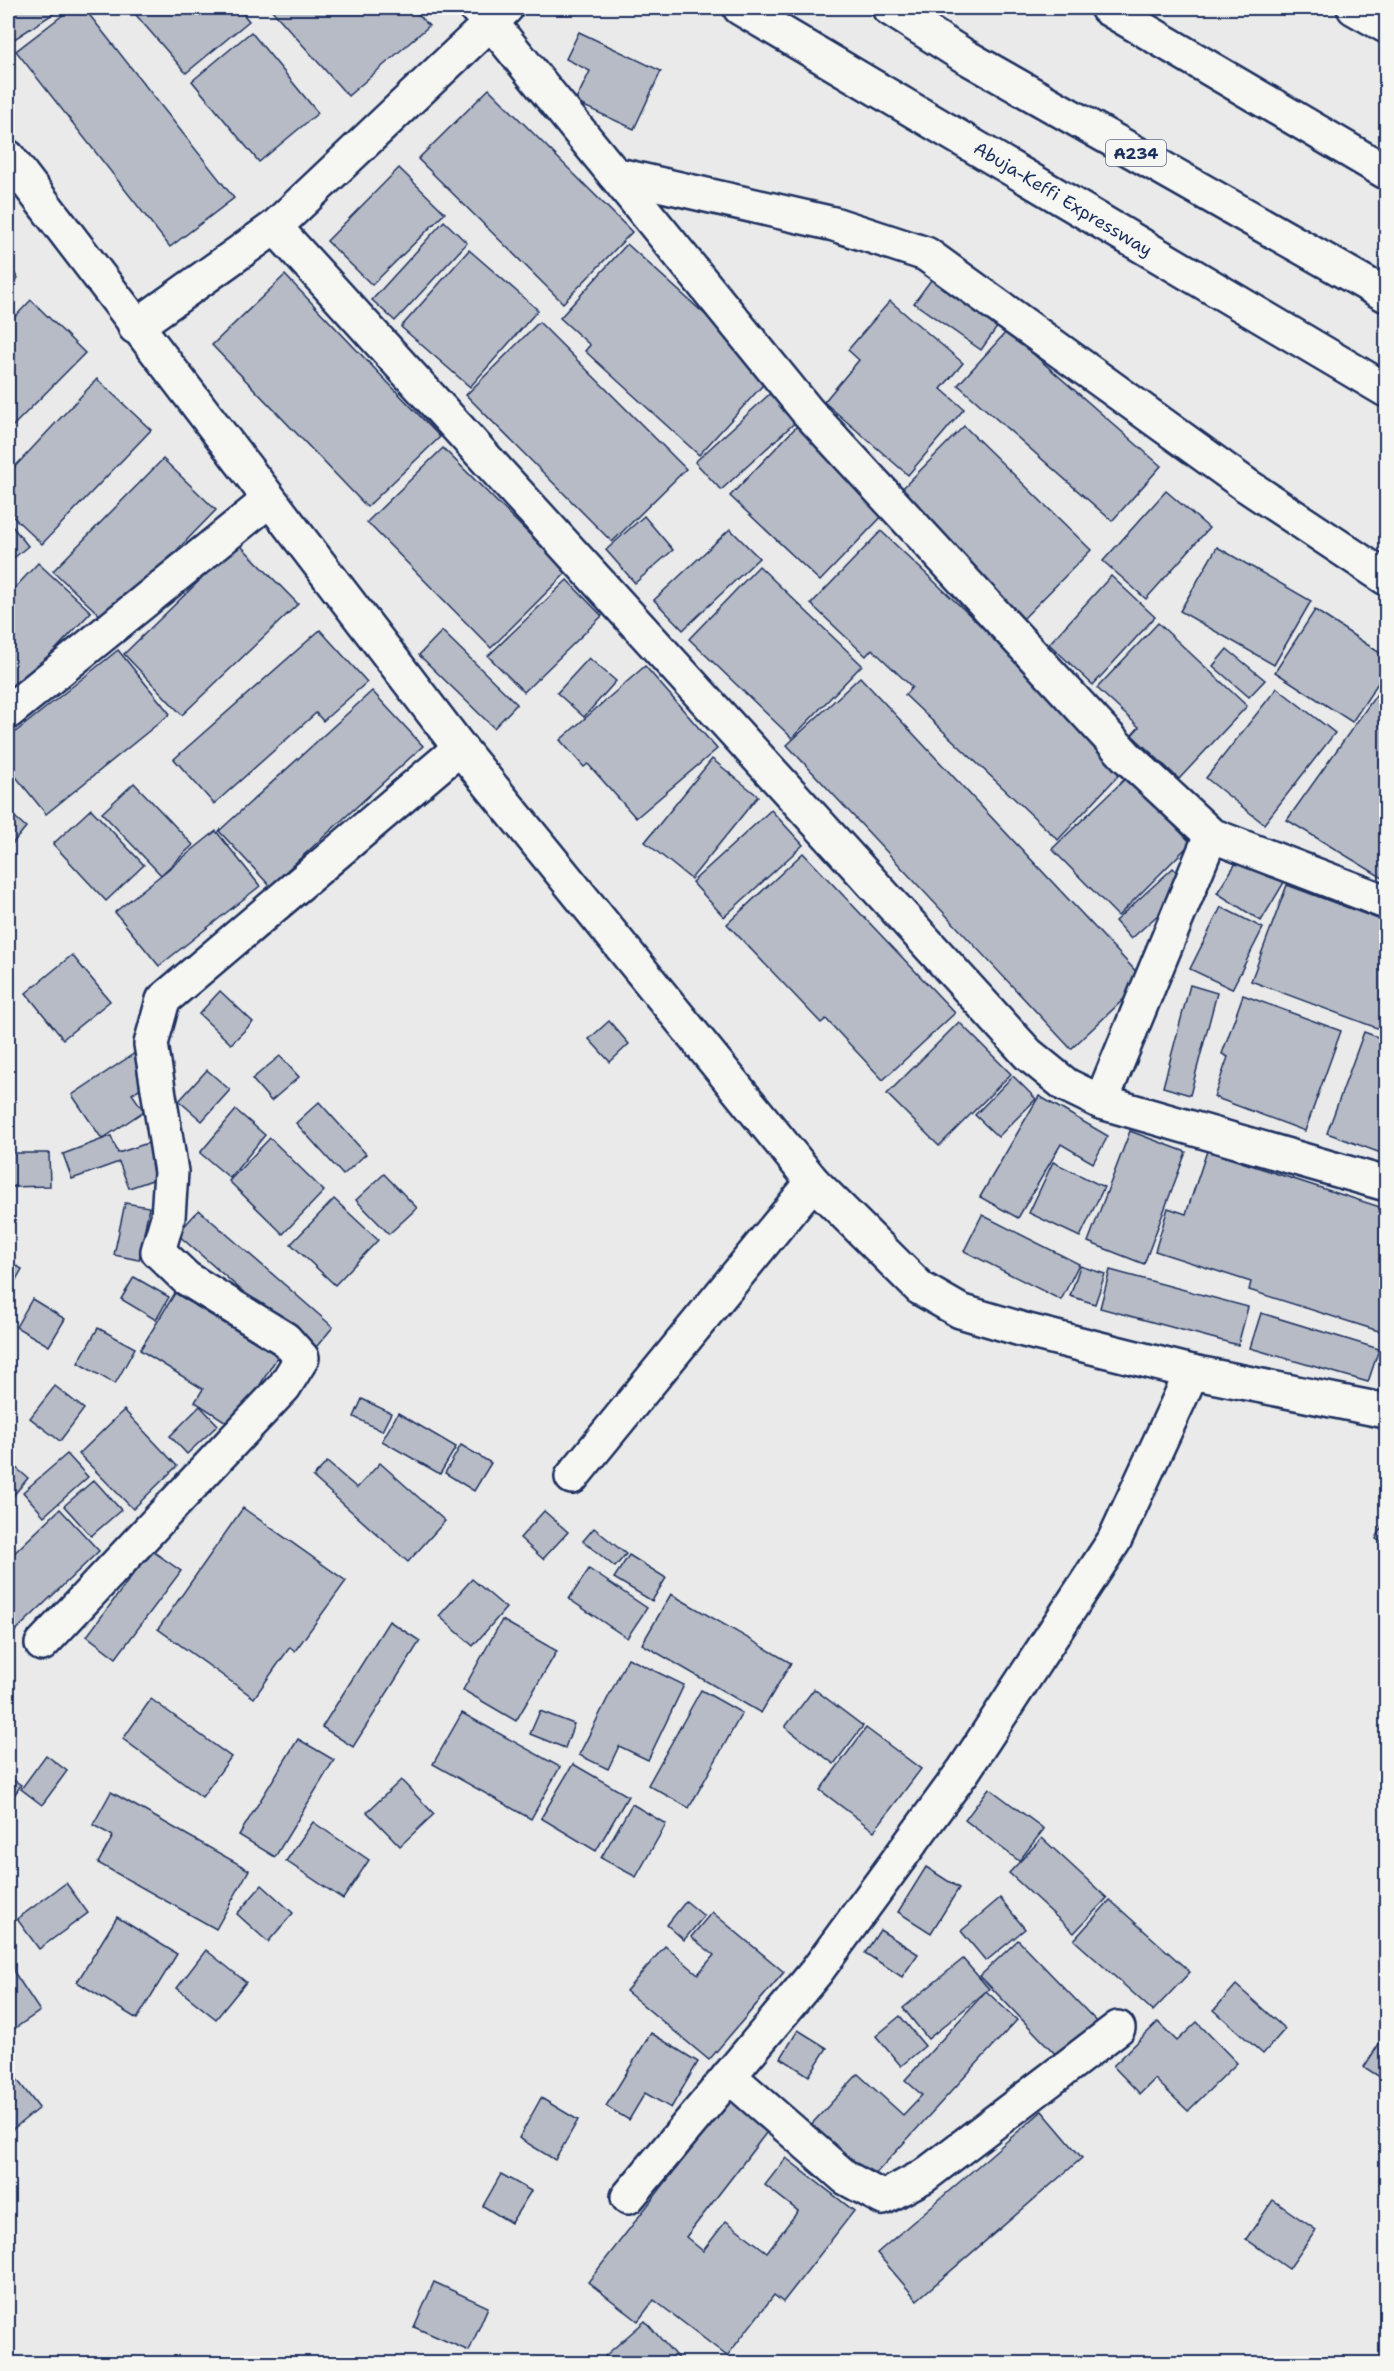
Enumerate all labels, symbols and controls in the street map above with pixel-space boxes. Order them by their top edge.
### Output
street label: Abuja-Keffi Expressway [969,136,1157,262]
road number: A234 [1106,140,1166,166]

